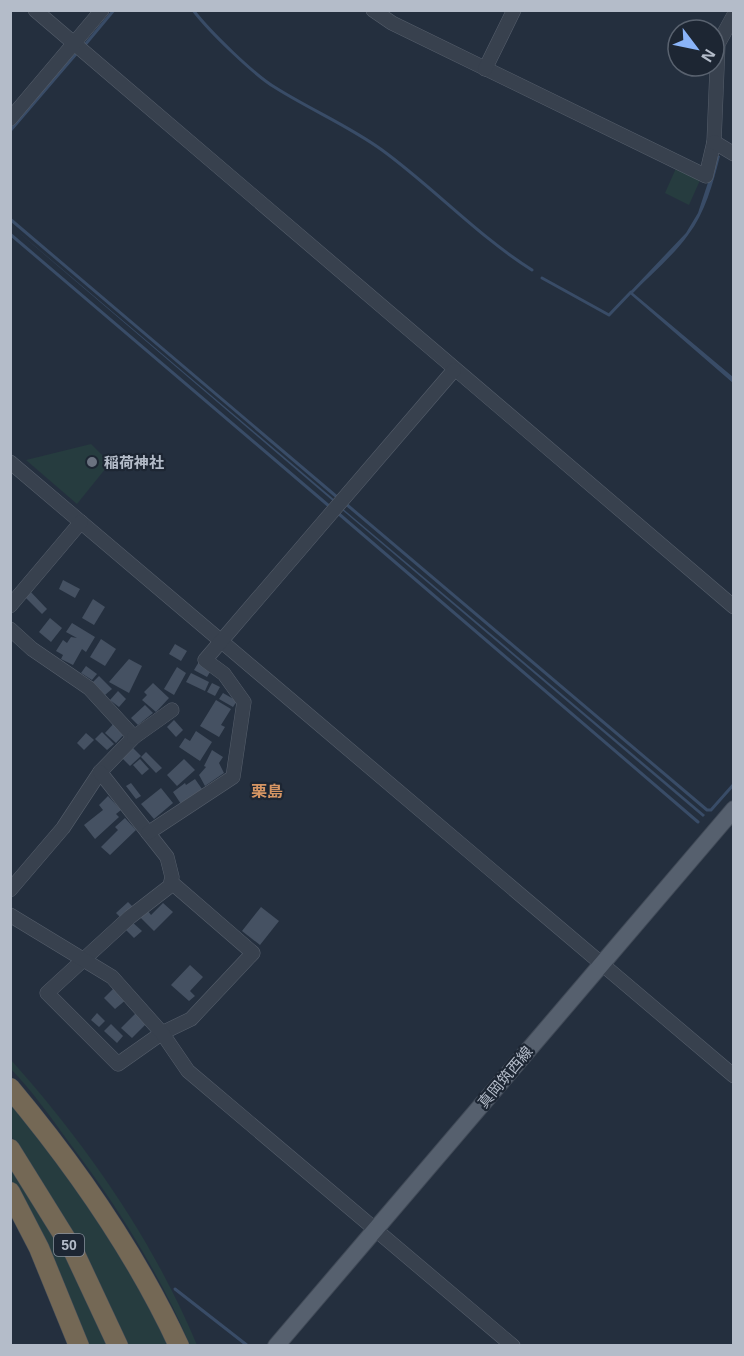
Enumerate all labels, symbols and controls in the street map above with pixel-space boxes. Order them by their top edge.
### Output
north arrow [666,18,726,78]
text: N [698,46,719,65]
place label: 稲荷神社 [104,454,164,471]
marker: 稲荷神社 [85,455,99,469]
district label: 栗島 [251,783,283,800]
street label: 真岡筑西線 [474,1043,536,1111]
road number: 50 [54,1234,84,1256]

